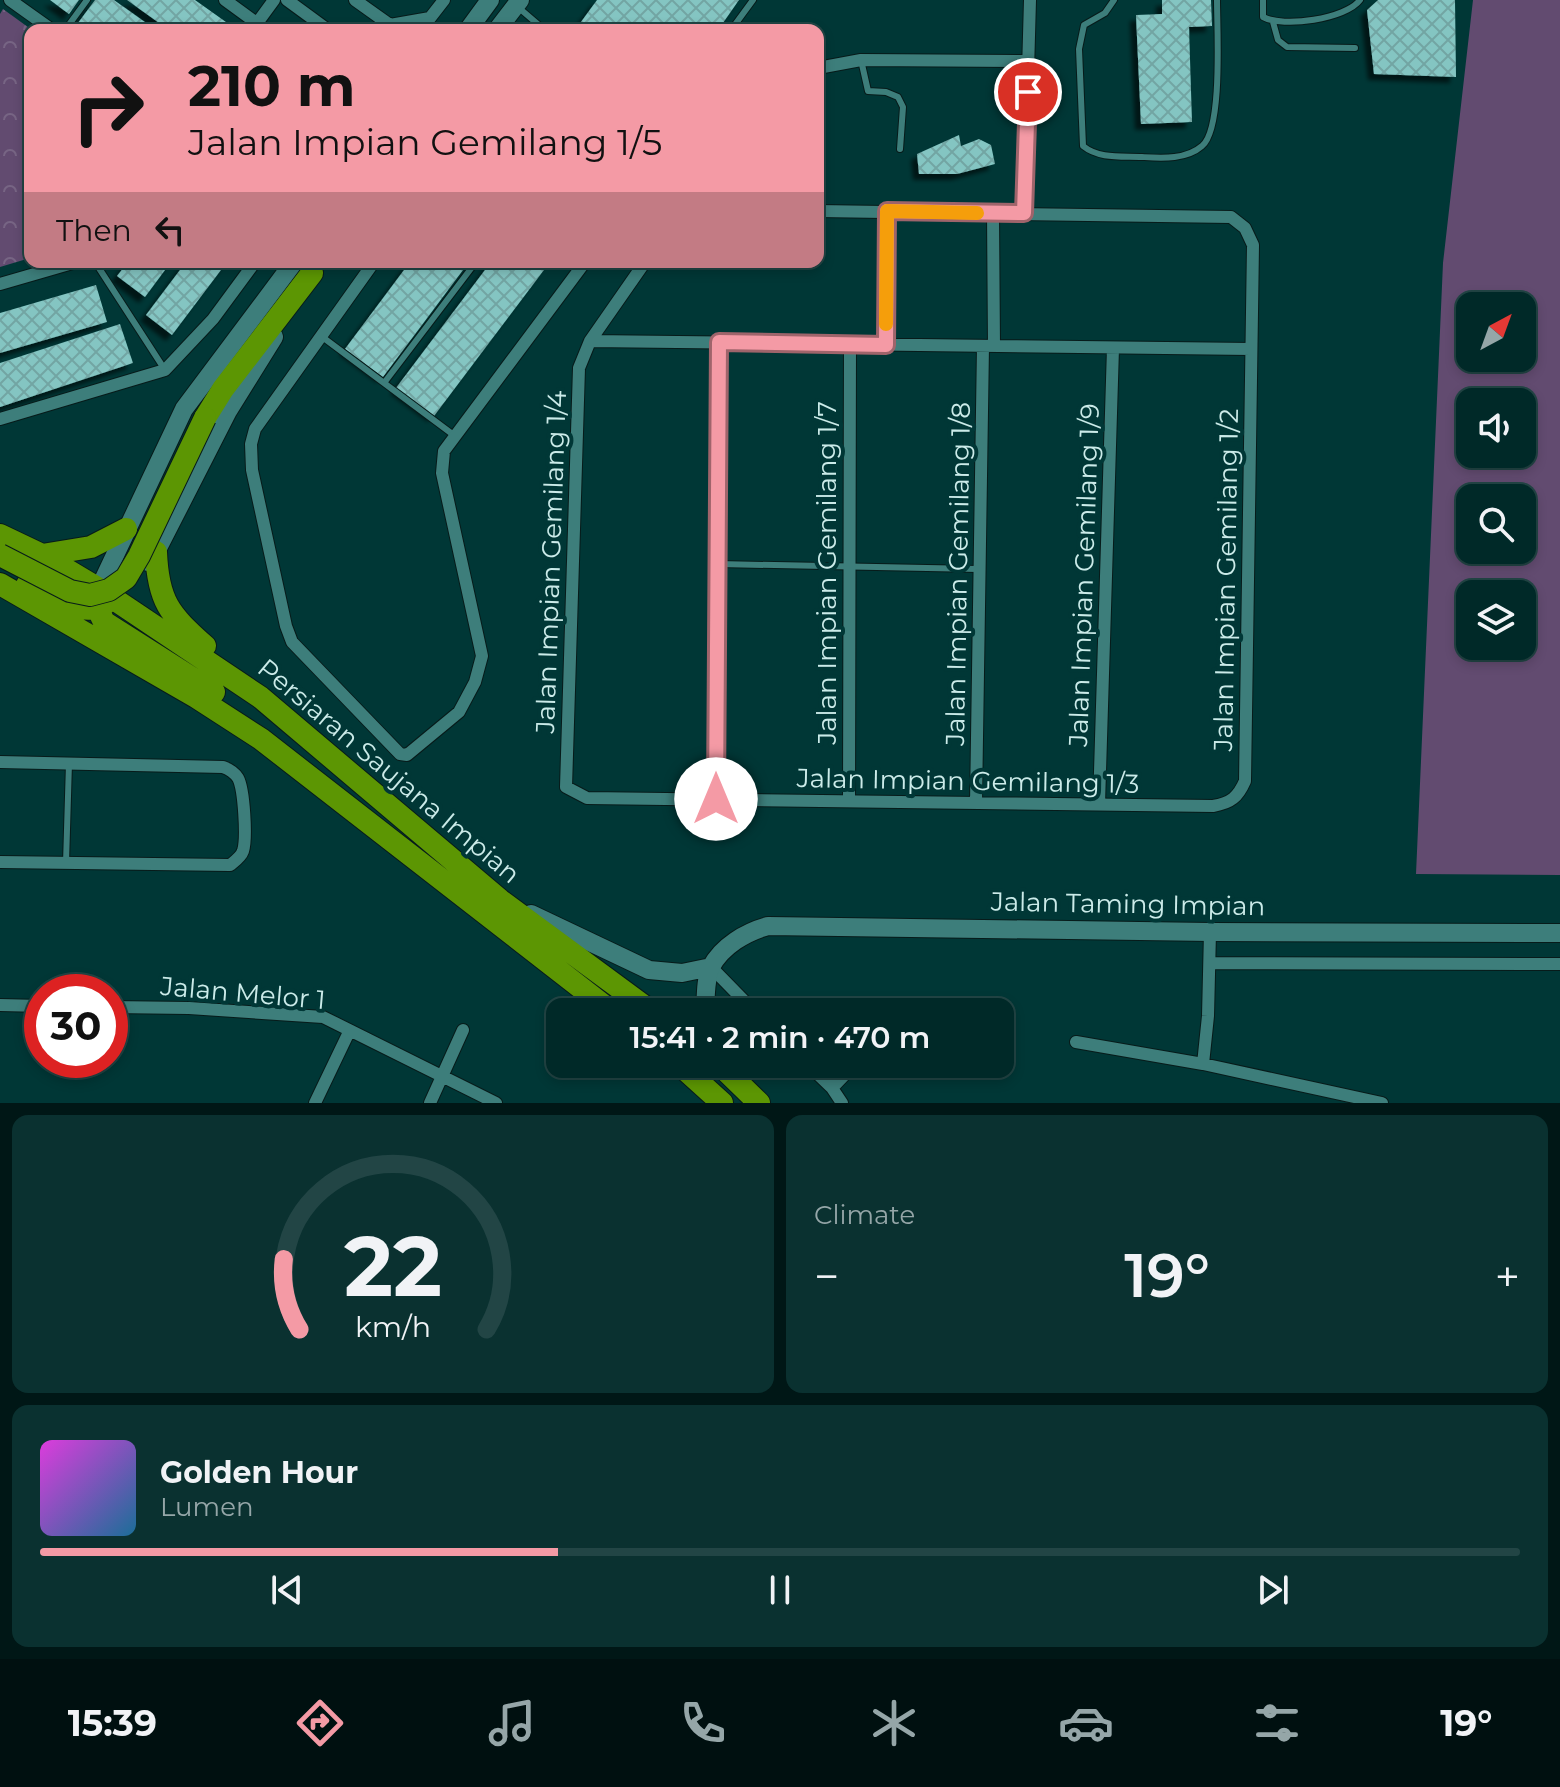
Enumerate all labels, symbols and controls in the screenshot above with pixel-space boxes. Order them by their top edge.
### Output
text: 210 m [188,52,356,120]
icon: right [56,56,160,160]
pin [994,58,1062,126]
icon: arrive [1006,70,1050,114]
text: Jalan Impian Gemilang 1/5 [188,120,662,164]
icon: left [148,208,192,252]
text: Then [56,212,132,249]
north arrow [1456,292,1536,372]
map controls [1456,292,1536,660]
button: sound [1456,388,1536,468]
street label: Jalan Impian Gemilang 1/4 [529,390,573,735]
street label: Jalan Impian Gemilang 1/7 [811,401,843,746]
street label: Jalan Impian Gemilang 1/8 [939,402,977,747]
street label: Jalan Impian Gemilang 1/9 [1062,403,1106,748]
street label: Jalan Impian Gemilang 1/2 [1207,408,1245,753]
button: search [1456,484,1536,564]
button: layers [1456,580,1536,660]
street label: Persiaran Saujana Impian [251,652,527,890]
position arrow [674,757,758,841]
street label: Jalan Impian Gemilang 1/3 [795,762,1140,800]
street label: Jalan Taming Impian [990,886,1265,922]
street label: Jalan Melor 1 [158,970,327,1016]
speed limit sign: 30 [24,974,128,1078]
text: 15:41 · 2 min · 470 m [630,1019,930,1056]
text: Climate [814,1199,915,1231]
text: 22 [344,1215,442,1317]
text: 19° [1124,1239,1210,1312]
text: − [814,1249,839,1303]
text: + [1495,1249,1520,1303]
text: km/h [355,1309,431,1344]
text: Golden Hour [160,1454,358,1491]
text: Lumen [160,1491,253,1523]
icon: previous [265,1568,309,1612]
icon: pause [758,1568,802,1612]
icon: next [1251,1568,1295,1612]
icon: directions [292,1695,348,1751]
icon: music [484,1695,540,1751]
icon: phone [675,1695,731,1751]
icon: climate [866,1695,922,1751]
icon: car [1058,1695,1114,1751]
icon: filters [1249,1695,1305,1751]
text: 15:39 [68,1701,157,1745]
text: 19° [1440,1701,1492,1745]

